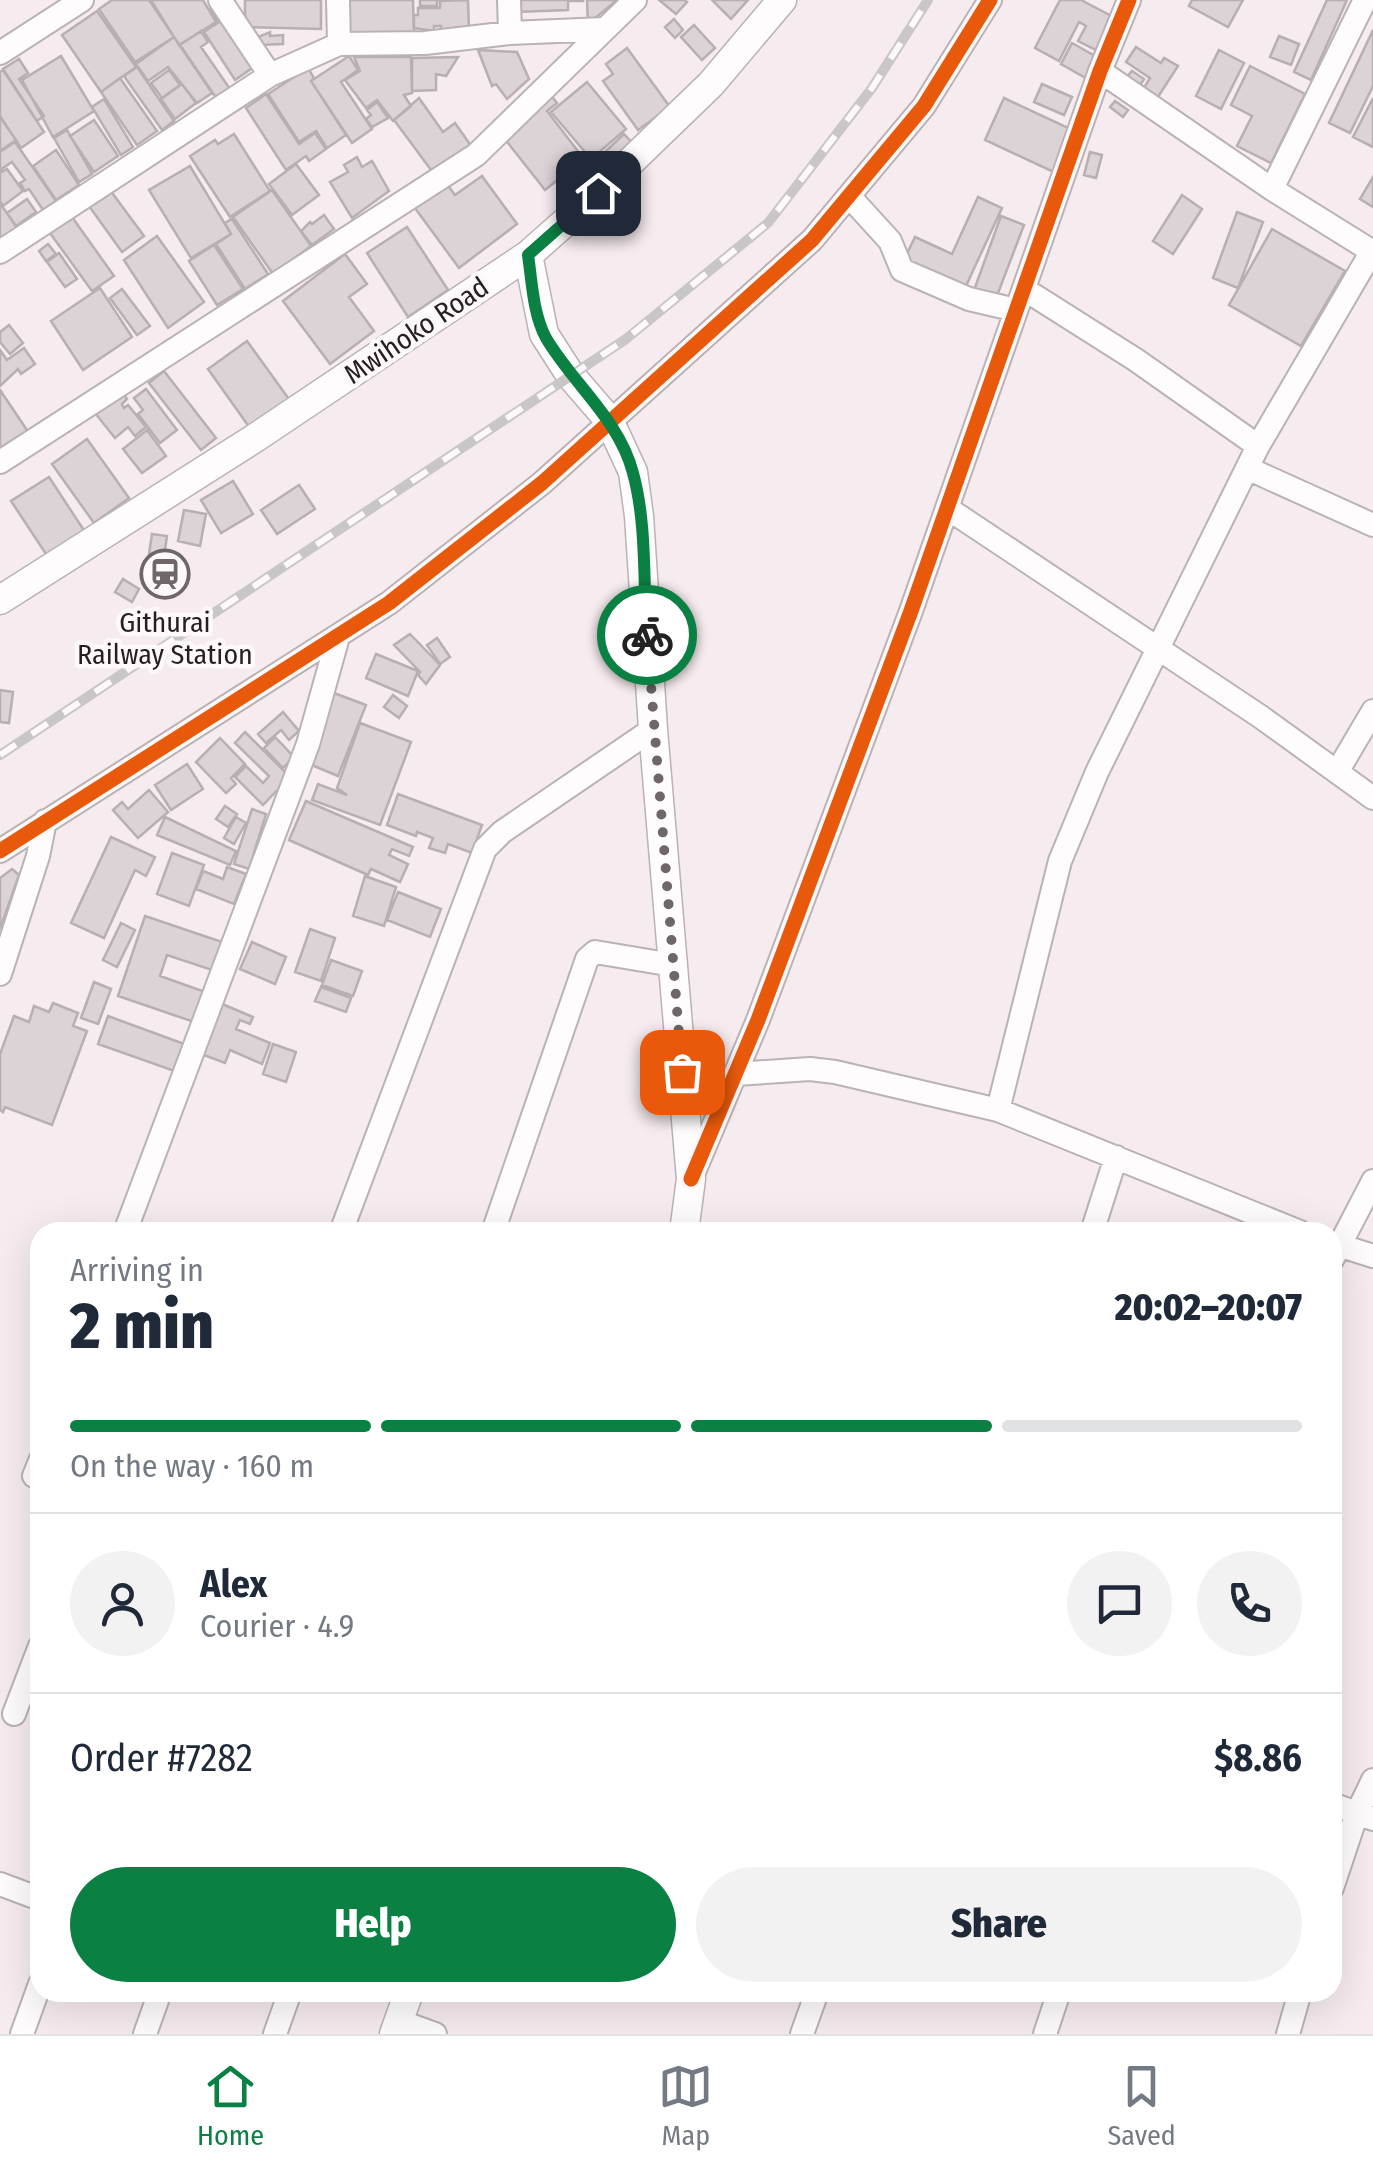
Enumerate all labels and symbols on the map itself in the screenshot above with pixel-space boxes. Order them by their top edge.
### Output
pin [556,151,641,236]
street label: Mwihoko Road [338,270,495,391]
station icon: Githurai Railway Station [139,548,191,600]
courier [597,585,697,685]
place label: Githurai Railway Station [77,606,253,671]
pin [640,1030,725,1115]

